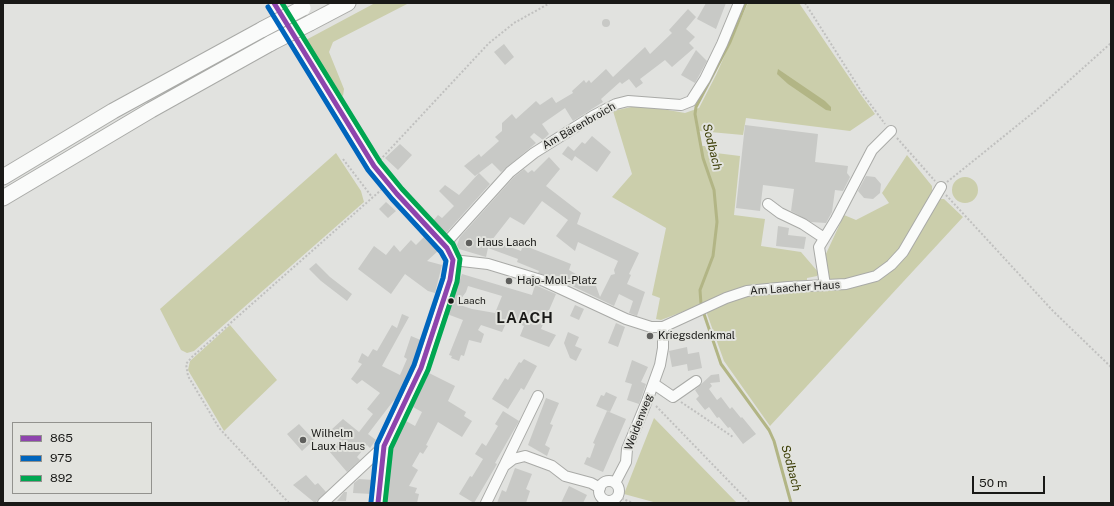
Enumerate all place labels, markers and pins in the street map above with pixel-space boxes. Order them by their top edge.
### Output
place label: Haus Laach [477,236,537,250]
marker: Haus Laach [464,238,474,248]
place label: Hajo-Moll-Platz [517,274,597,288]
marker: Hajo-Moll-Platz [504,276,514,286]
place label: Laach [458,295,486,307]
marker: Laach [446,296,456,306]
place label: Kriegsdenkmal [658,329,735,343]
marker: Kriegsdenkmal [645,331,655,341]
place label: Wilhelm Laux Haus [311,427,365,453]
marker: Wilhelm Laux Haus [298,435,308,445]

